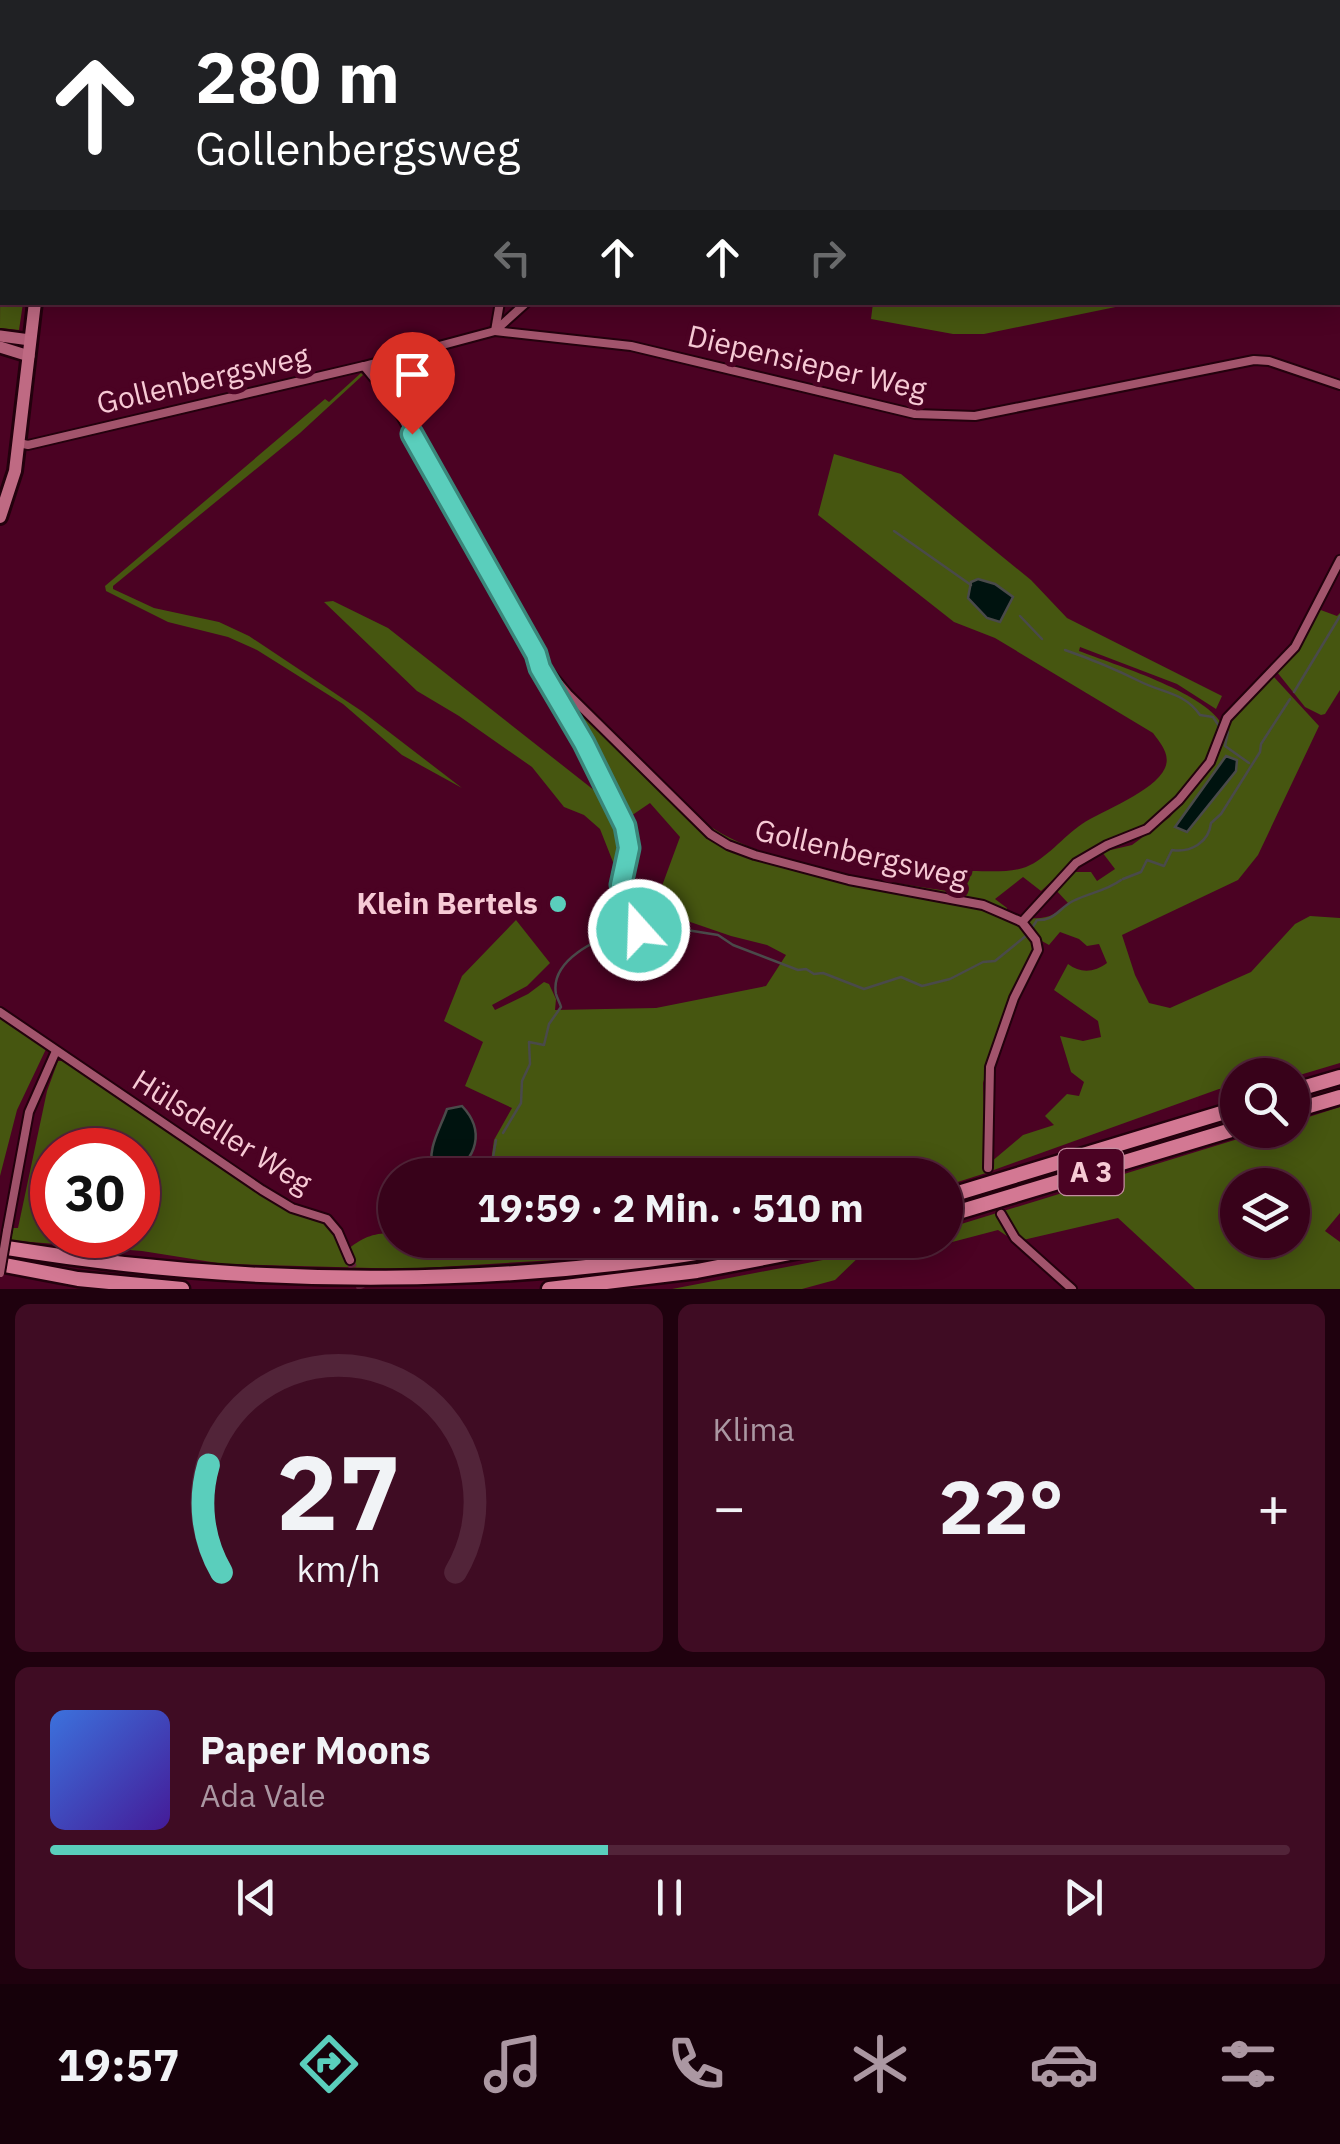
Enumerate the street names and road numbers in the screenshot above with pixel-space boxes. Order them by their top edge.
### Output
street label: Diepensieper Weg [684,315,931,408]
street label: Gollenbergsweg [93,335,313,422]
street label: Gollenbergsweg [751,809,972,896]
street label: Hülsdeller Weg [126,1060,320,1201]
road number: A 3 [1058,1149,1124,1195]

